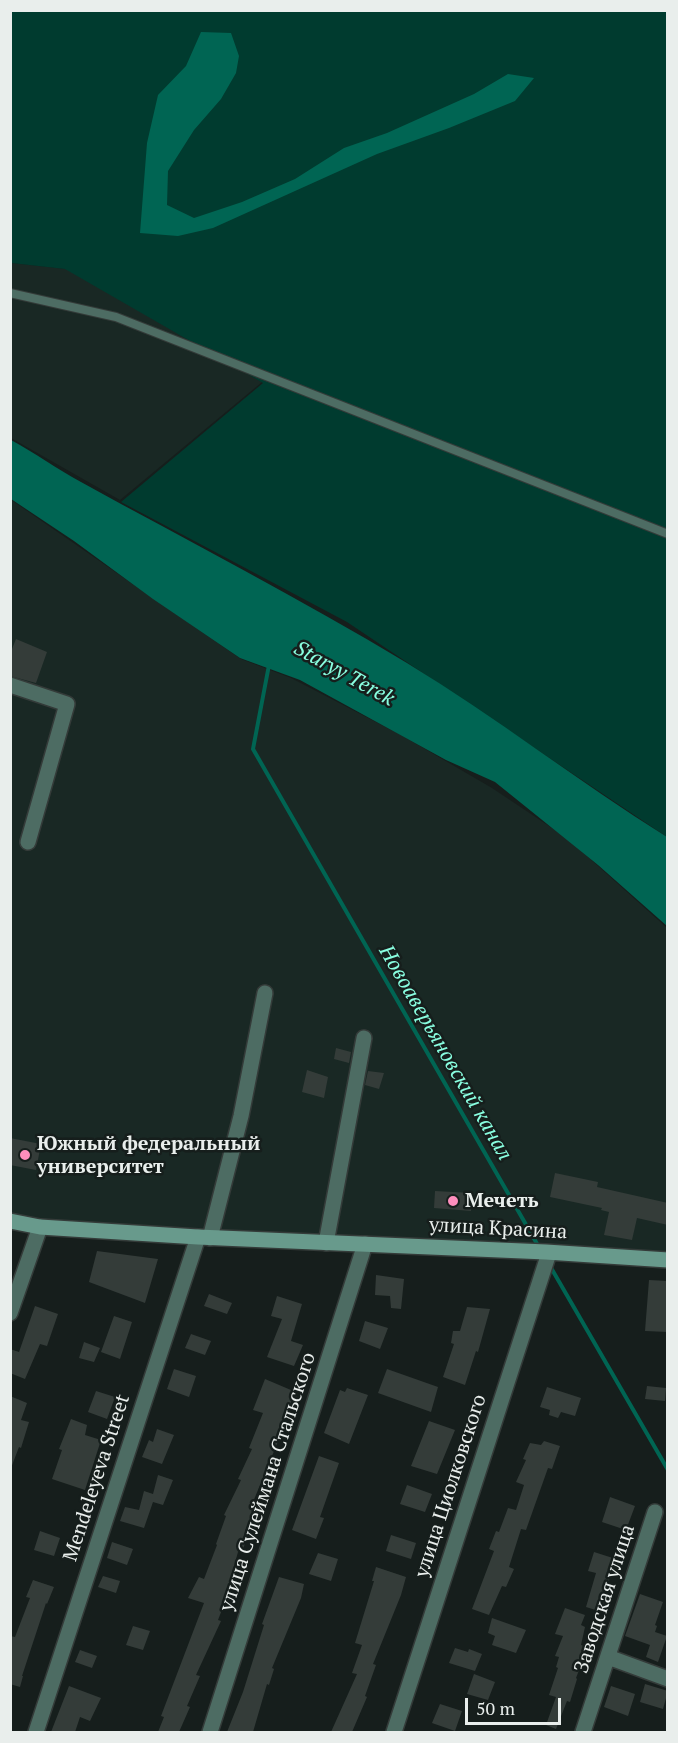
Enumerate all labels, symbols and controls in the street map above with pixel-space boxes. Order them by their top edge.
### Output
water label: Staryy Terek [289,636,399,712]
water label: Новоаверьяновский канал [373,941,517,1165]
place label: Южный федеральный университет [37,1132,260,1179]
marker: Южный федеральный университет [18,1148,32,1162]
place label: Мечеть [465,1189,539,1213]
marker: Мечеть [446,1194,460,1208]
street label: улица Красина [428,1213,568,1245]
street label: улица Сулеймана Стальского [215,1350,321,1614]
street label: улица Циолковского [410,1391,492,1581]
street label: Mendeleyeva Street [59,1392,135,1564]
street label: Заводская улица [570,1522,640,1676]
scale bar [468,1686,564,1724]
text: 50 m [476,1696,515,1720]

